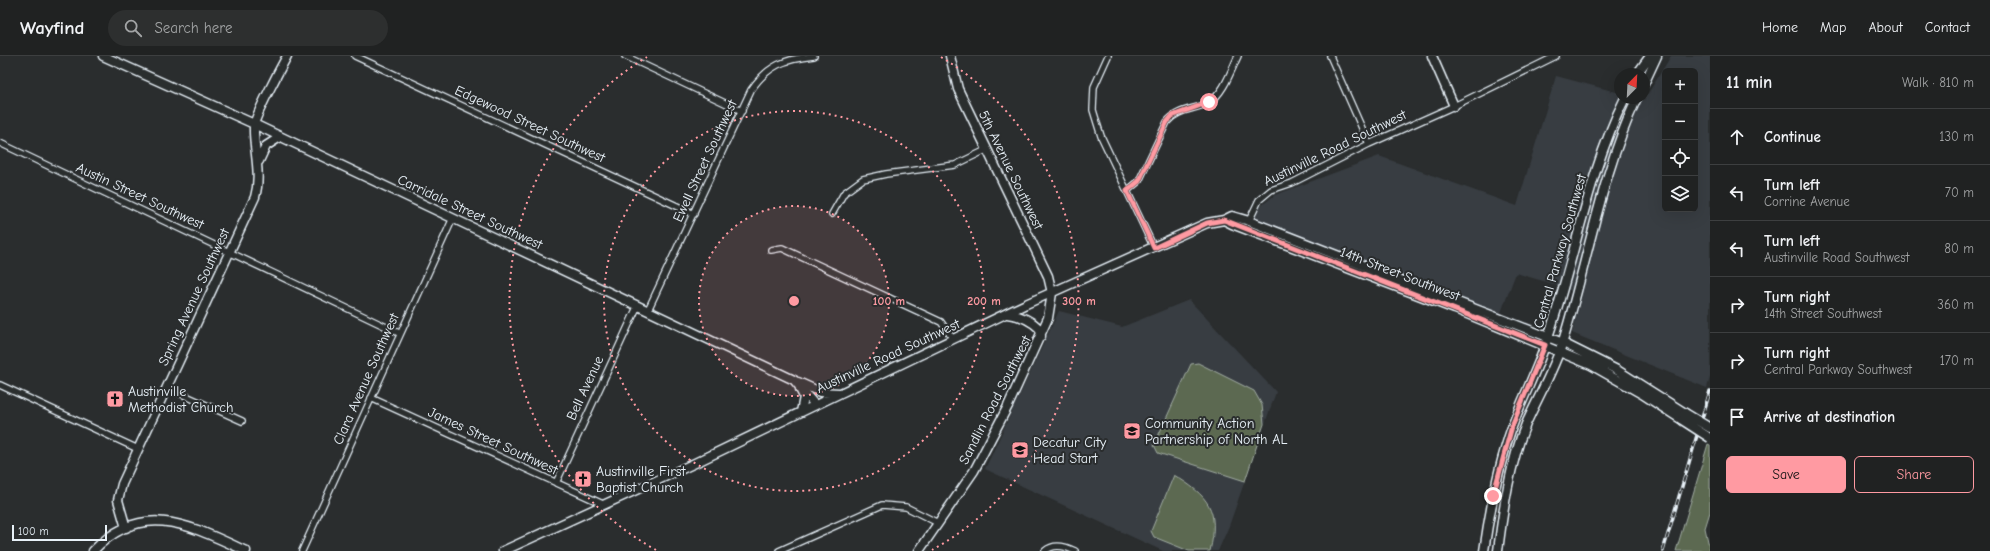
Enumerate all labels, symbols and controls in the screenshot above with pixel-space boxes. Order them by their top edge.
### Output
search box [108,10,388,46]
text: Wayfind [20,17,84,39]
icon: search [122,17,144,39]
text: Search here [154,19,233,37]
text: Home [1762,19,1798,36]
text: Map [1820,19,1846,36]
text: About [1868,19,1903,36]
text: Contact [1925,19,1970,36]
north arrow [1614,68,1650,104]
map controls [1662,68,1698,212]
button: + [1662,68,1698,104]
text: 11 min [1726,73,1772,92]
text: Walk · 810 m [1902,75,1974,90]
street label: Edgewood Street Southwest [452,82,609,167]
route start [1200,93,1218,111]
street label: Ewell Street Southwest [669,96,741,225]
button: − [1662,104,1698,140]
street label: Austinville Road Southwest [1261,106,1410,190]
street label: 5th Avenue Southwest [975,108,1048,233]
icon: ahead [1726,126,1748,148]
text: Continue [1764,128,1821,146]
text: 130 m [1939,129,1974,144]
button: locate [1662,140,1698,176]
street label: Austin Street Southwest [73,159,208,234]
street label: Carridale Street Southwest [395,171,546,254]
street label: Central Parkway Southwest [1530,171,1590,330]
button: layers [1662,176,1698,212]
text: Turn left [1764,176,1820,194]
icon: left [1726,182,1748,204]
text: 70 m [1945,185,1974,200]
text: Corrine Avenue [1764,194,1850,209]
street label: Spring Avenue Southwest [155,225,234,368]
text: Turn left [1764,232,1820,250]
icon: left [1726,238,1748,260]
text: 80 m [1944,241,1974,256]
street label: 14th Street Southwest [1338,243,1463,305]
text: Austinville Road Southwest [1764,250,1909,265]
text: Turn right [1764,288,1830,306]
centre of rings [787,294,801,308]
text: 100 m [873,294,905,308]
text: 200 m [967,294,1001,308]
text: 300 m [1062,294,1096,308]
icon: right [1726,294,1748,316]
text: 360 m [1937,297,1974,312]
text: 14th Street Southwest [1764,306,1882,321]
street label: Clara Avenue Southwest [329,310,403,447]
street label: Austinville Road Southwest [813,315,963,397]
street label: Sandlin Road Southwest [955,332,1035,467]
text: Turn right [1764,344,1830,362]
icon: right [1726,350,1748,372]
street label: Bell Avenue [563,353,607,423]
text: 170 m [1940,353,1974,368]
text: Central Parkway Southwest [1764,362,1912,377]
place label: Austinville Methodist Church [128,383,233,416]
church icon: Austinville Methodist Church [105,389,125,409]
street label: James Street Southwest [425,403,561,479]
icon: arrive [1726,406,1748,428]
text: Arrive at destination [1764,408,1895,426]
place label: Community Action Partnership of North AL [1145,415,1287,448]
school or university icon: Community Action Partnership of North AL [1122,421,1142,441]
place label: Decatur City Head Start [1033,434,1107,467]
school or university icon: Decatur City Head Start [1010,440,1030,460]
button: Save [1726,456,1846,493]
button: Share [1854,456,1974,493]
place label: Austinville First Baptist Church [596,463,687,496]
church icon: Austinville First Baptist Church [573,469,593,489]
route end [1484,487,1502,505]
scale bar [12,523,107,542]
text: 100 m [18,525,49,538]

